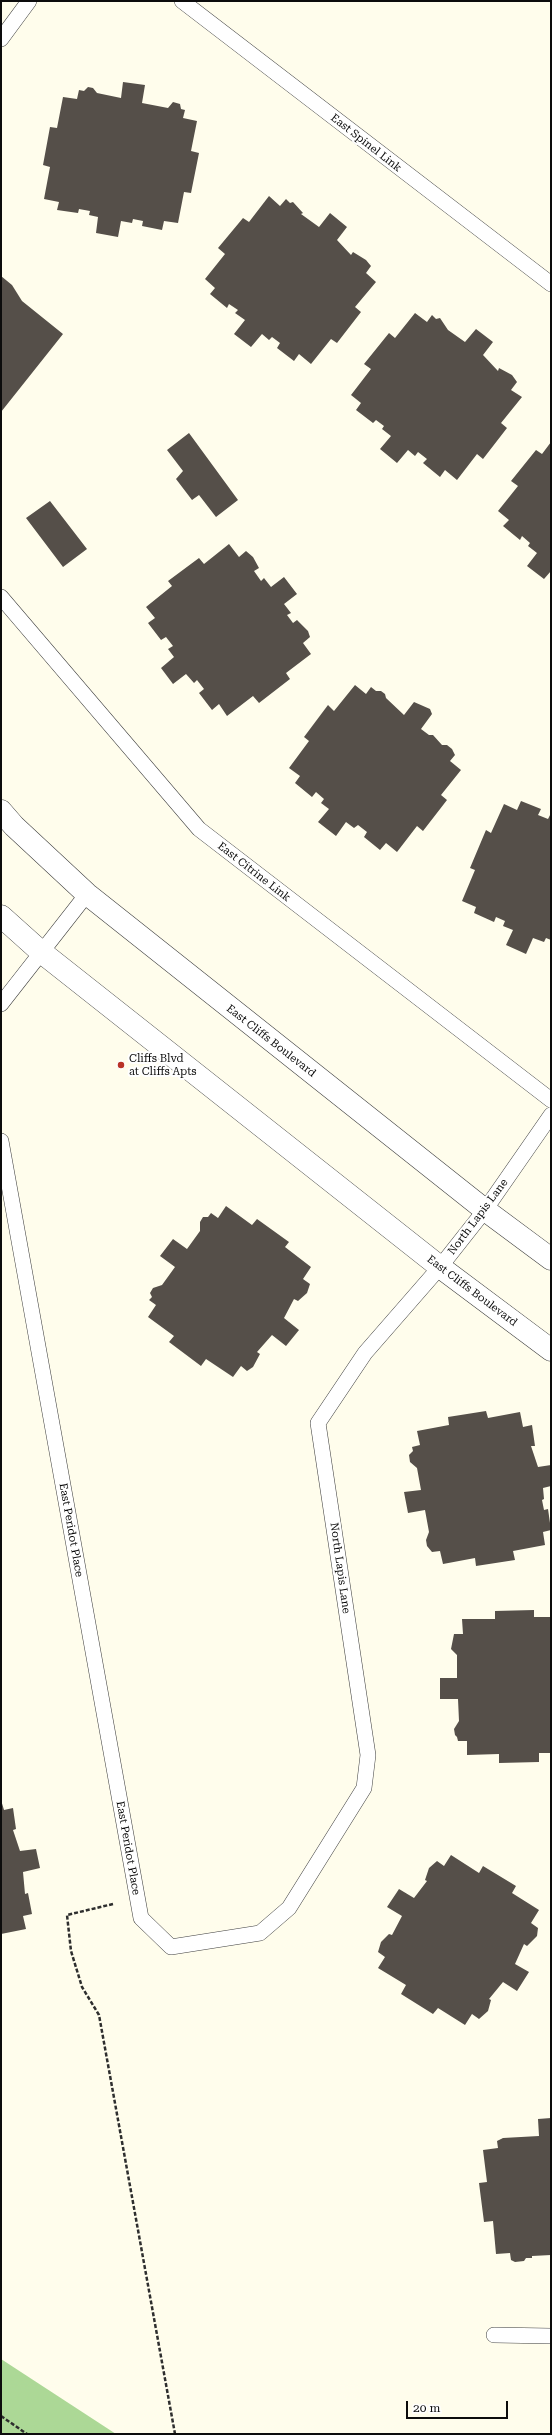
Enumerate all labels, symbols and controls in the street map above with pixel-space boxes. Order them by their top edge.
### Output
street label: East Spinel Link [328,111,404,175]
street label: East Citrine Link [215,839,293,905]
street label: East Cliffs Boulevard [224,1002,318,1080]
place label: Cliffs Blvd at Cliffs Apts [129,1052,197,1078]
marker: Cliffs Blvd at Cliffs Apts [116,1060,126,1070]
street label: North Lapis Lane [445,1176,511,1258]
street label: East Cliffs Boulevard [424,1253,520,1329]
street label: East Peridot Place [56,1482,86,1578]
street label: North Lapis Lane [327,1522,353,1614]
street label: East Peridot Place [113,1800,143,1896]
scale bar [408,2393,510,2419]
text: 20 m [413,2401,440,2415]

